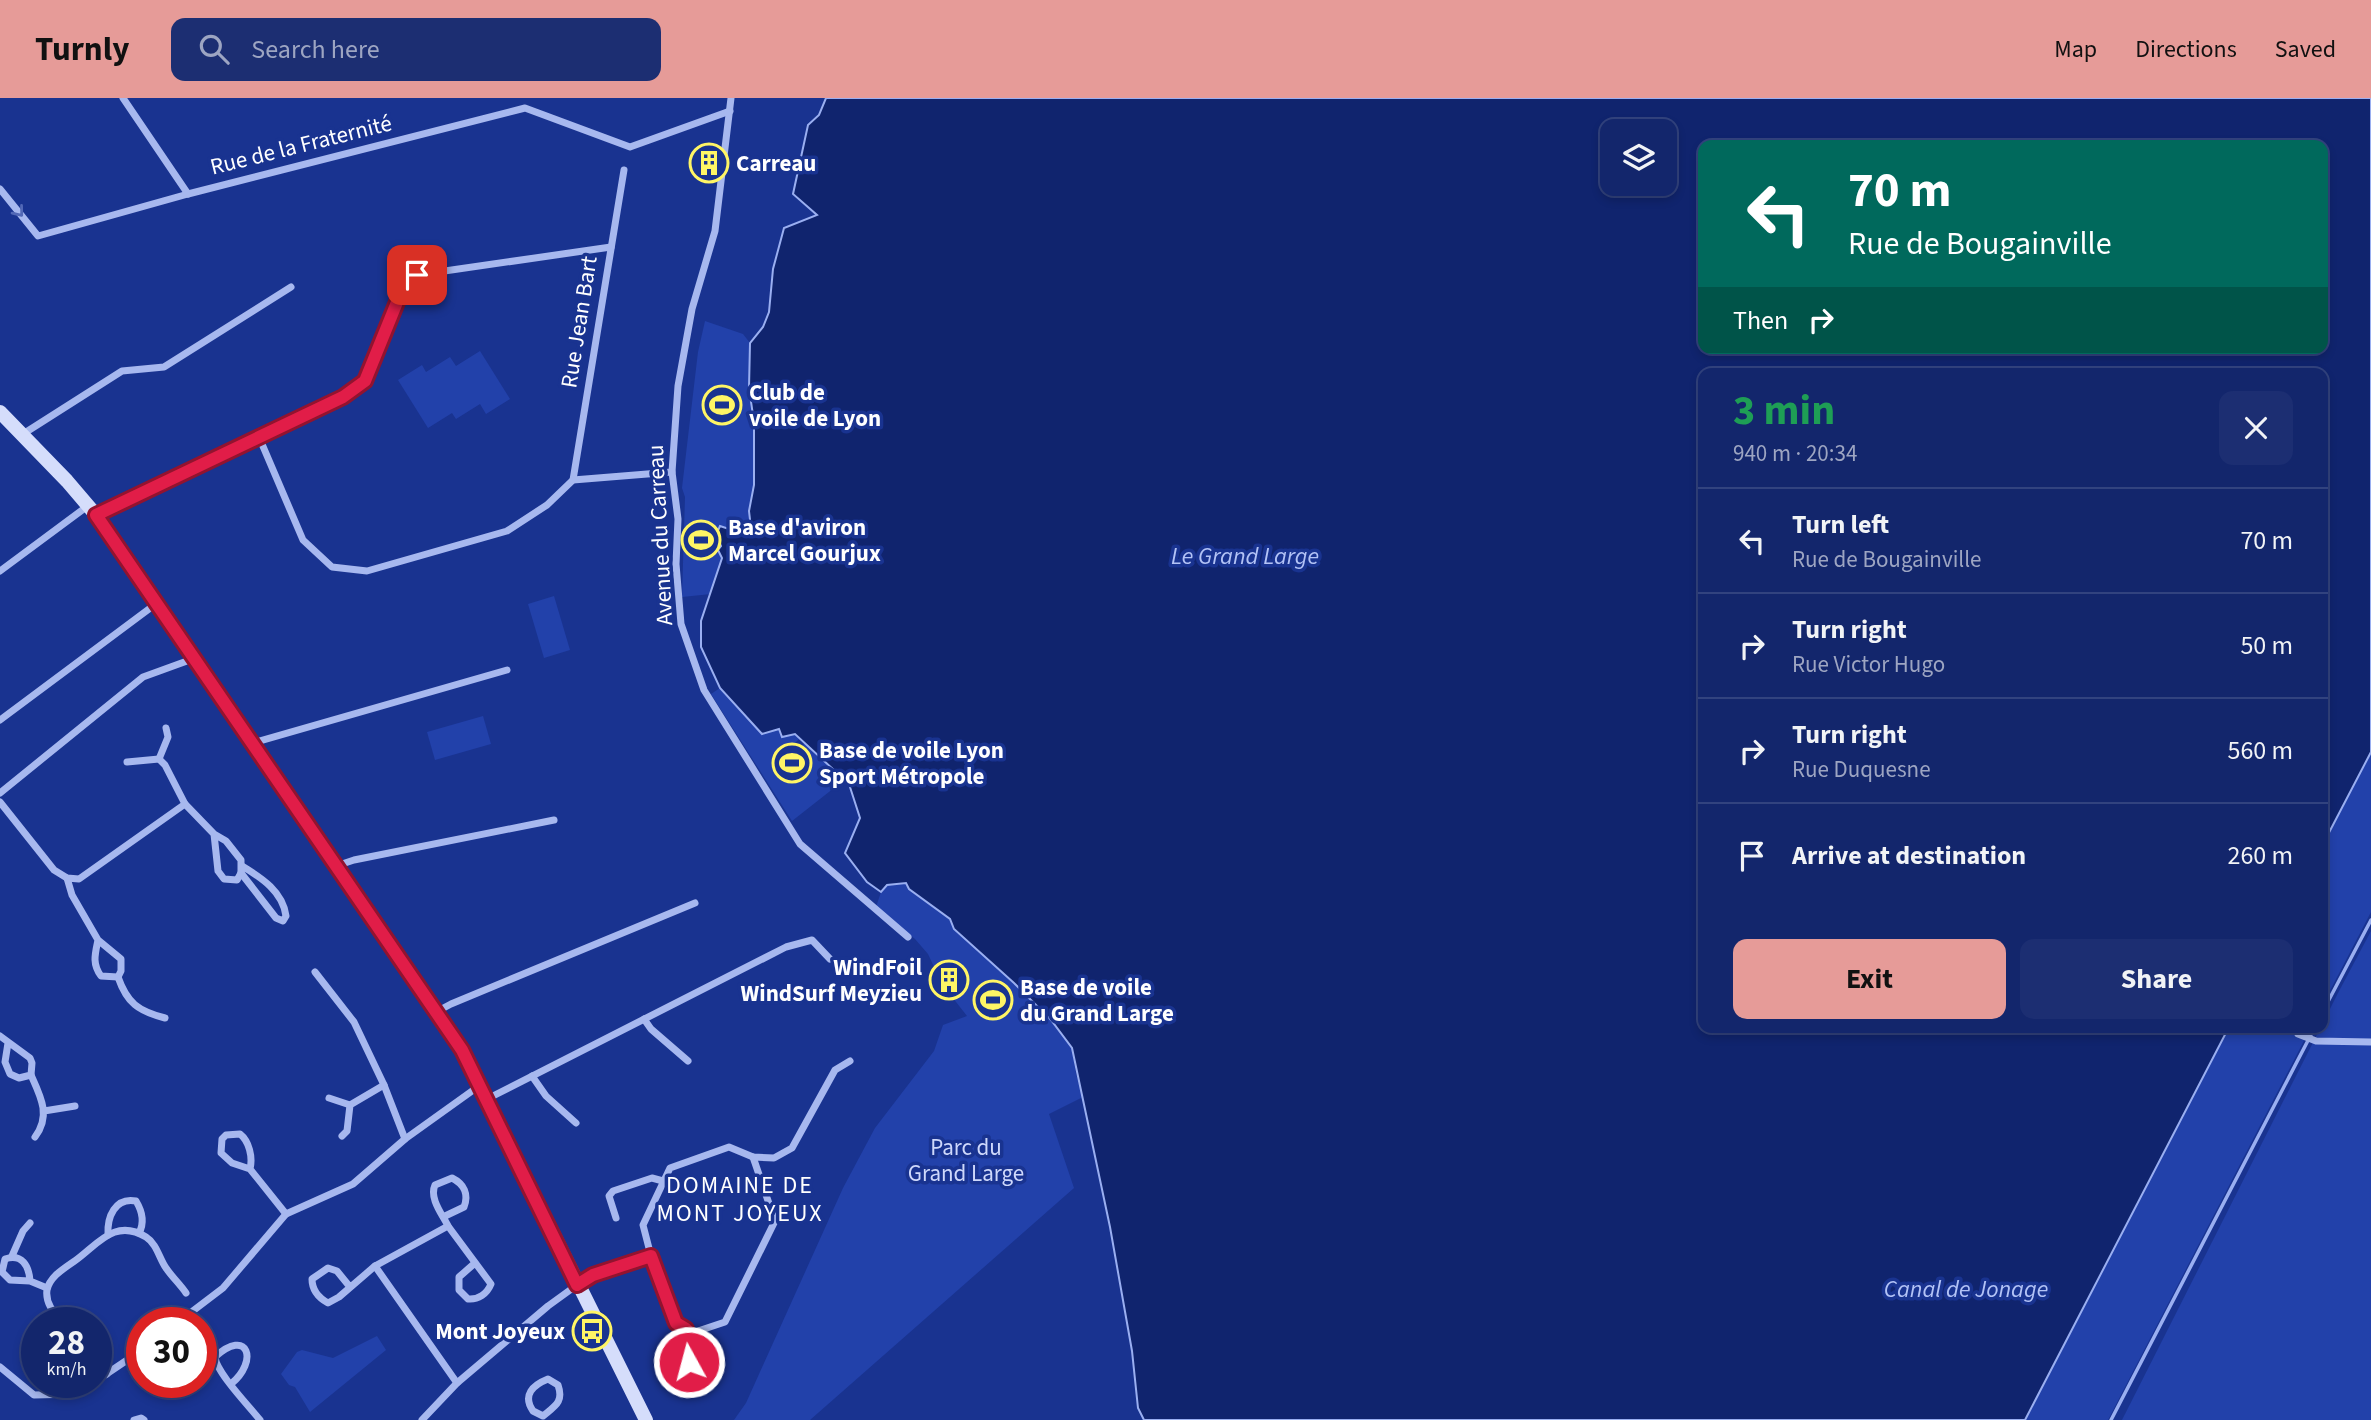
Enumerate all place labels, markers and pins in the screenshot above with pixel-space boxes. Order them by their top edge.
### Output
building icon: Carreau [688,142,730,184]
place label: Carreau [736,147,816,180]
pin [387,245,447,305]
place label: Club de voile de Lyon [749,376,881,435]
sports icon: Club de voile de Lyon [701,384,743,426]
place label: Base d'aviron Marcel Gourjux [728,511,881,570]
sports icon: Base d'aviron Marcel Gourjux [680,519,722,561]
place label: Base de voile Lyon Sport Métropole [819,734,1004,793]
sports icon: Base de voile Lyon Sport Métropole [771,742,813,784]
place label: WindFoil WindSurf Meyzieu [741,951,922,1010]
building icon: WindFoil WindSurf Meyzieu [928,959,970,1001]
place label: Base de voile du Grand Large [1020,971,1174,1030]
sports icon: Base de voile du Grand Large [972,979,1014,1021]
bus stop icon: Mont Joyeux [571,1310,613,1352]
place label: Mont Joyeux [435,1315,565,1348]

